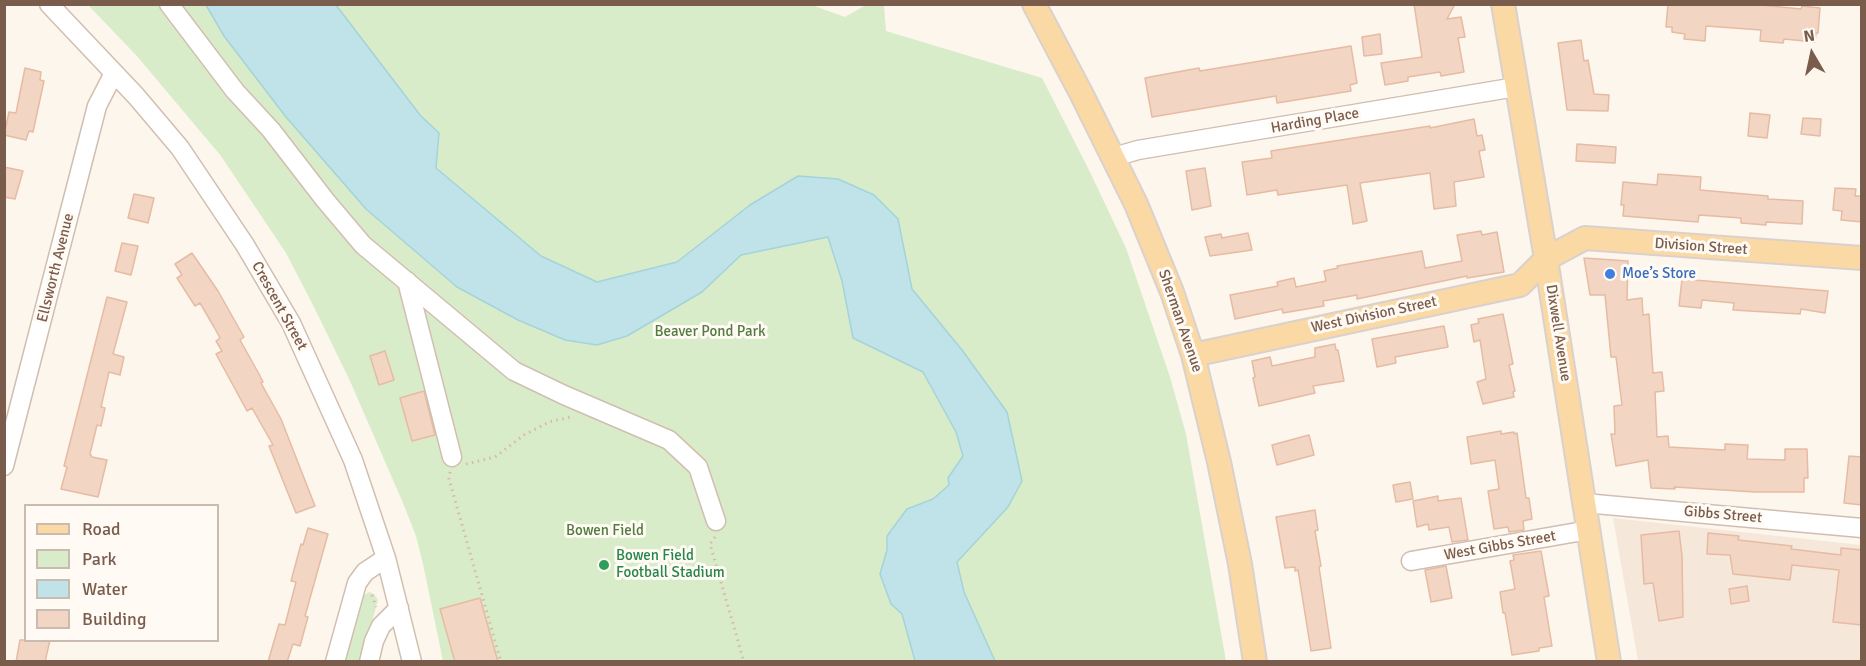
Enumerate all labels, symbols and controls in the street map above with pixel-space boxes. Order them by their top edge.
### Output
north arrow [1782,24,1842,84]
text: N [1802,25,1816,47]
street label: Harding Place [1269,104,1361,138]
street label: Ellsworth Avenue [34,212,78,324]
street label: Division Street [1654,235,1748,259]
street label: Crescent Street [247,258,311,354]
place label: Moe’s Store [1622,265,1696,283]
street label: Sherman Avenue [1154,267,1206,375]
marker: Moe’s Store [1603,267,1617,281]
street label: Dixwell Avenue [1541,283,1575,383]
street label: West Division Street [1309,293,1439,337]
park label: Beaver Pond Park [654,323,766,341]
street label: Gibbs Street [1683,503,1763,527]
legend [24,504,219,642]
text: Road [82,518,121,540]
park label: Bowen Field [566,522,644,540]
street label: West Gibbs Street [1443,527,1557,565]
place label: Bowen Field Football Stadium [616,547,725,582]
text: Park [82,548,117,570]
marker: Bowen Field Football Stadium [597,558,611,572]
text: Water [82,578,127,600]
text: Building [82,608,146,630]

